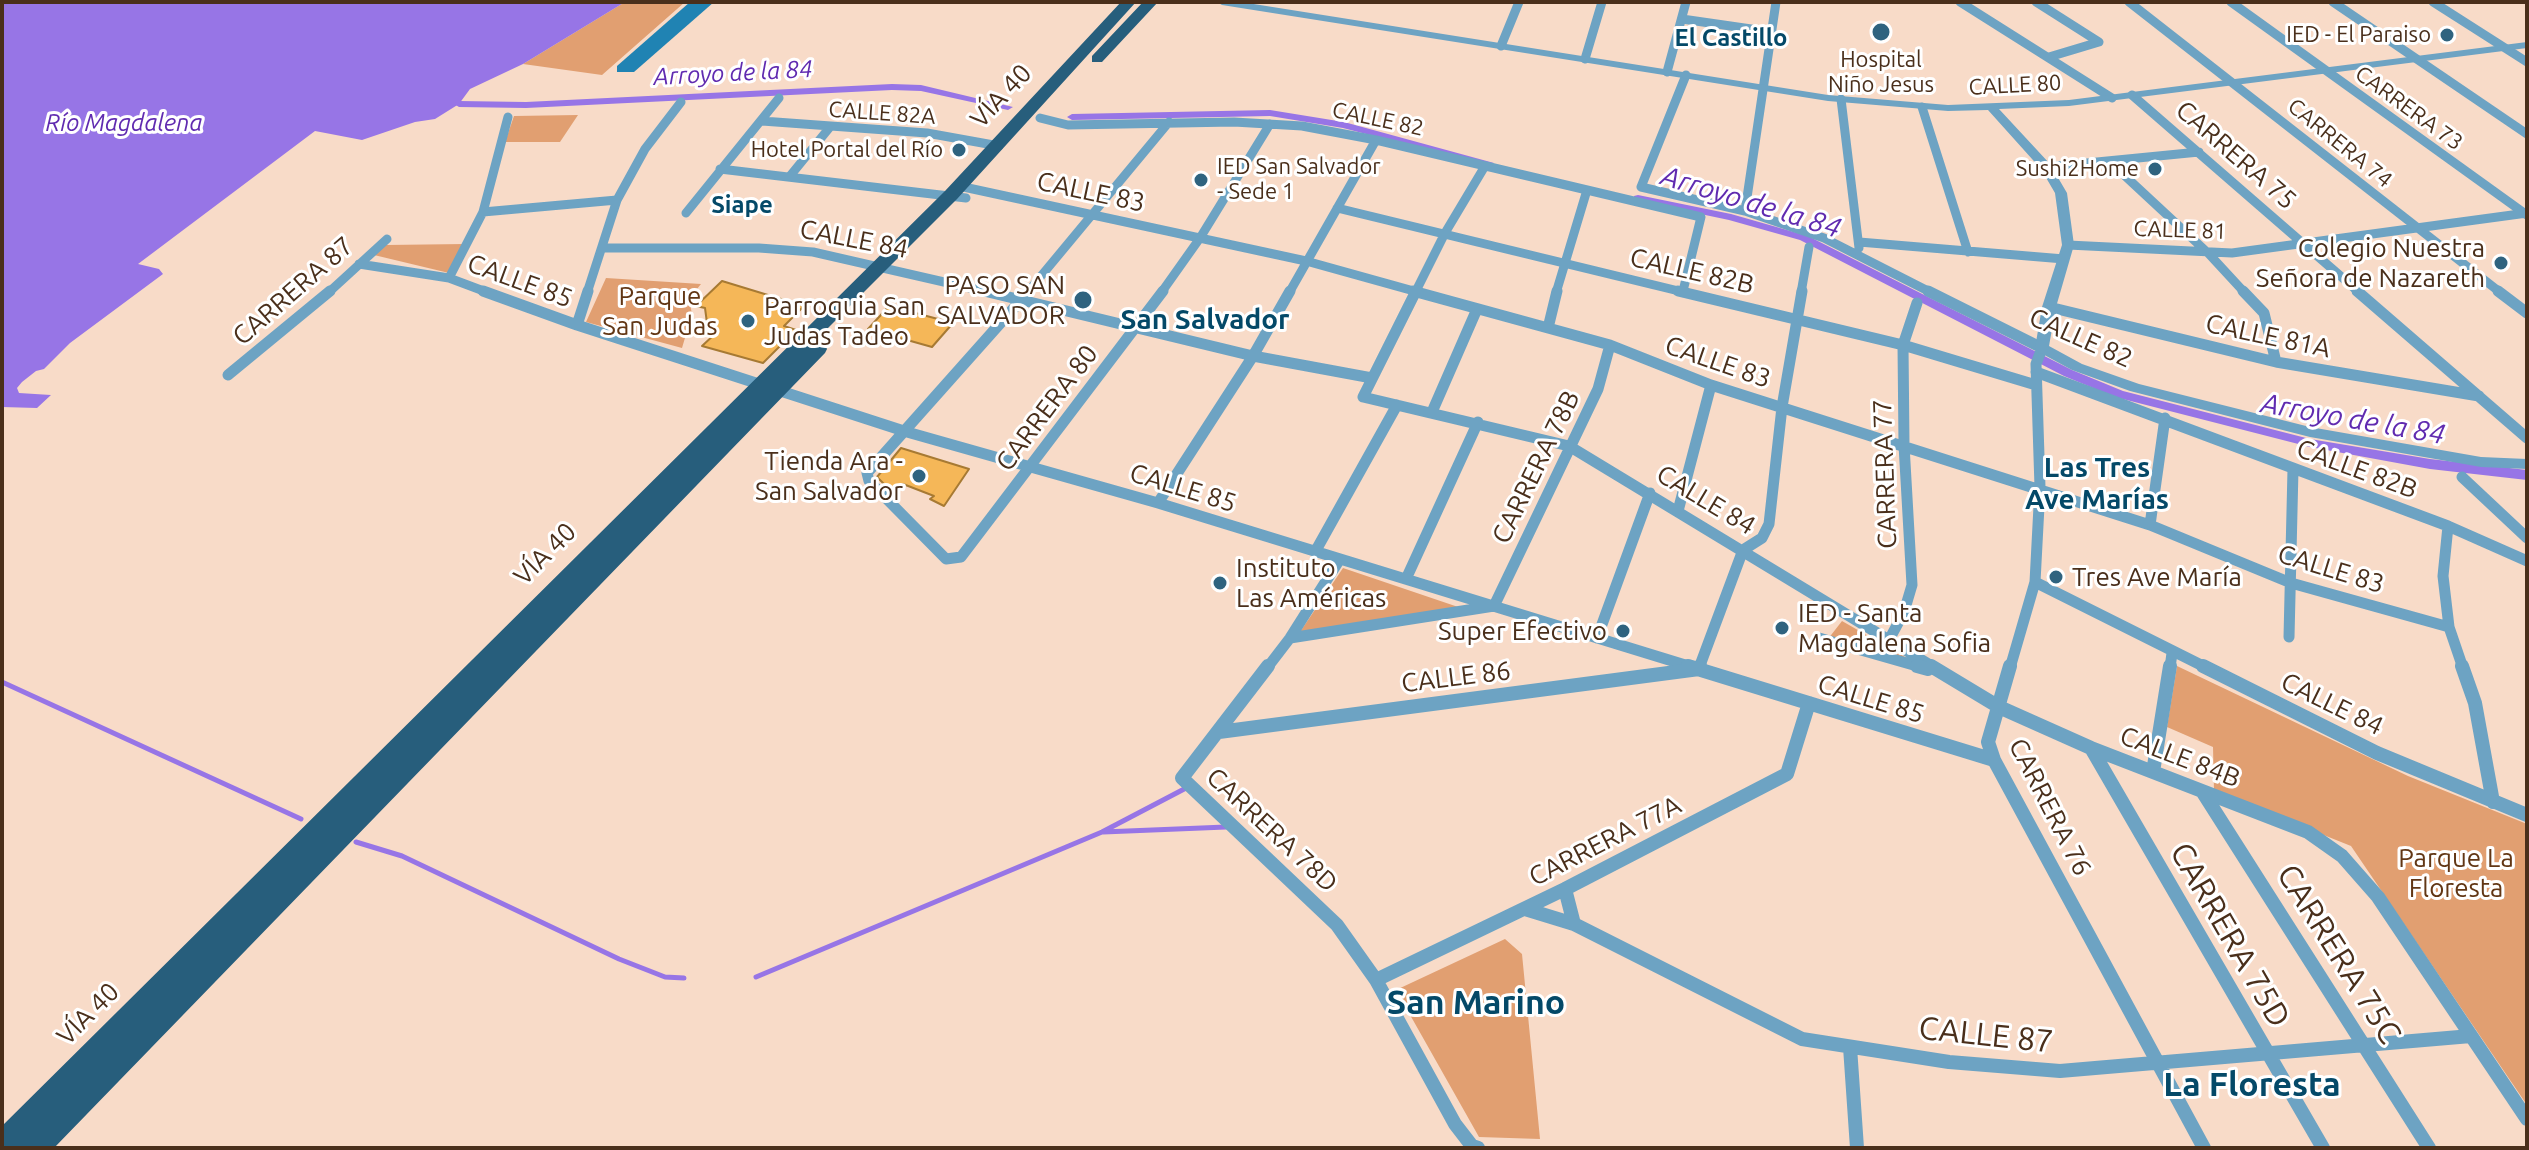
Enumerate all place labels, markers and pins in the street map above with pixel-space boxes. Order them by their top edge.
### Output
marker: Hospital Niño Jesus [1870,21,1892,43]
place label: IED - El Paraiso [2286,22,2431,48]
marker: IED - El Paraiso [2438,26,2456,44]
place label: Hospital Niño Jesus [1828,47,1934,98]
place label: Hotel Portal del Río [751,137,943,163]
marker: Hotel Portal del Río [950,141,968,159]
place label: IED San Salvador - Sede 1 [1217,154,1381,206]
place label: Sushi2Home [2016,156,2139,182]
marker: Sushi2Home [2146,160,2164,178]
marker: IED San Salvador - Sede 1 [1192,171,1210,189]
place label: Colegio Nuestra Señora de Nazareth [2256,232,2485,294]
marker: Colegio Nuestra Señora de Nazareth [2492,254,2510,272]
place label: PASO SAN SALVADOR [937,269,1065,330]
marker: PASO SAN SALVADOR [1072,289,1094,311]
place label: Parroquia San Judas Tadeo [764,290,925,352]
marker: Parroquia San Judas Tadeo [739,312,757,330]
place label: Tienda Ara - San Salvador [755,445,903,506]
marker: Tienda Ara - San Salvador [910,467,928,485]
place label: Instituto Las Américas [1236,552,1386,614]
place label: Tres Ave María [2072,561,2242,593]
marker: Tres Ave María [2047,568,2065,586]
marker: Instituto Las Américas [1211,574,1229,592]
place label: IED - Santa Magdalena Sofia [1798,597,1991,658]
place label: Super Efectivo [1438,615,1607,647]
marker: IED - Santa Magdalena Sofia [1773,619,1791,637]
marker: Super Efectivo [1614,622,1632,640]

